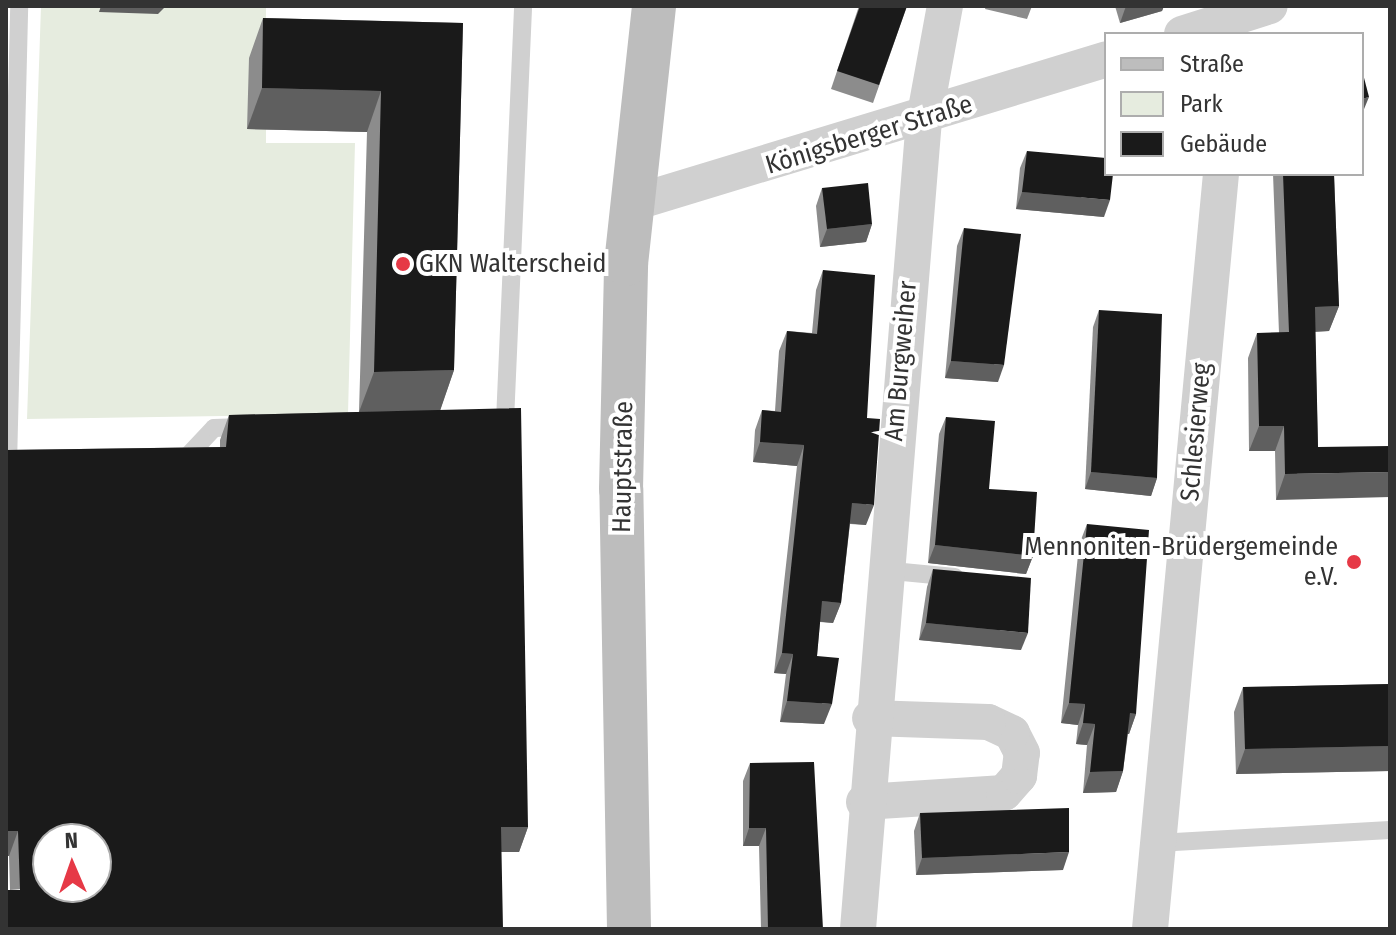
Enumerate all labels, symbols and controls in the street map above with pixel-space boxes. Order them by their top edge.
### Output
legend [1104,32,1364,176]
text: Straße [1180,50,1244,78]
street label: Königsberger Straße [762,89,976,181]
text: Park [1180,90,1223,118]
text: Gebäude [1180,130,1267,158]
place label: GKN Walterscheid [419,248,607,280]
marker: GKN Walterscheid [394,255,412,273]
street label: Am Burgweiher [878,280,924,442]
street label: Schlesierweg [1174,361,1218,503]
street label: Hauptstraße [606,401,640,533]
place label: Mennoniten-Brüdergemeinde e.V. [1024,531,1338,592]
marker: Mennoniten-Brüdergemeinde e.V. [1345,553,1363,571]
north arrow [32,823,112,903]
text: N [64,827,78,854]

